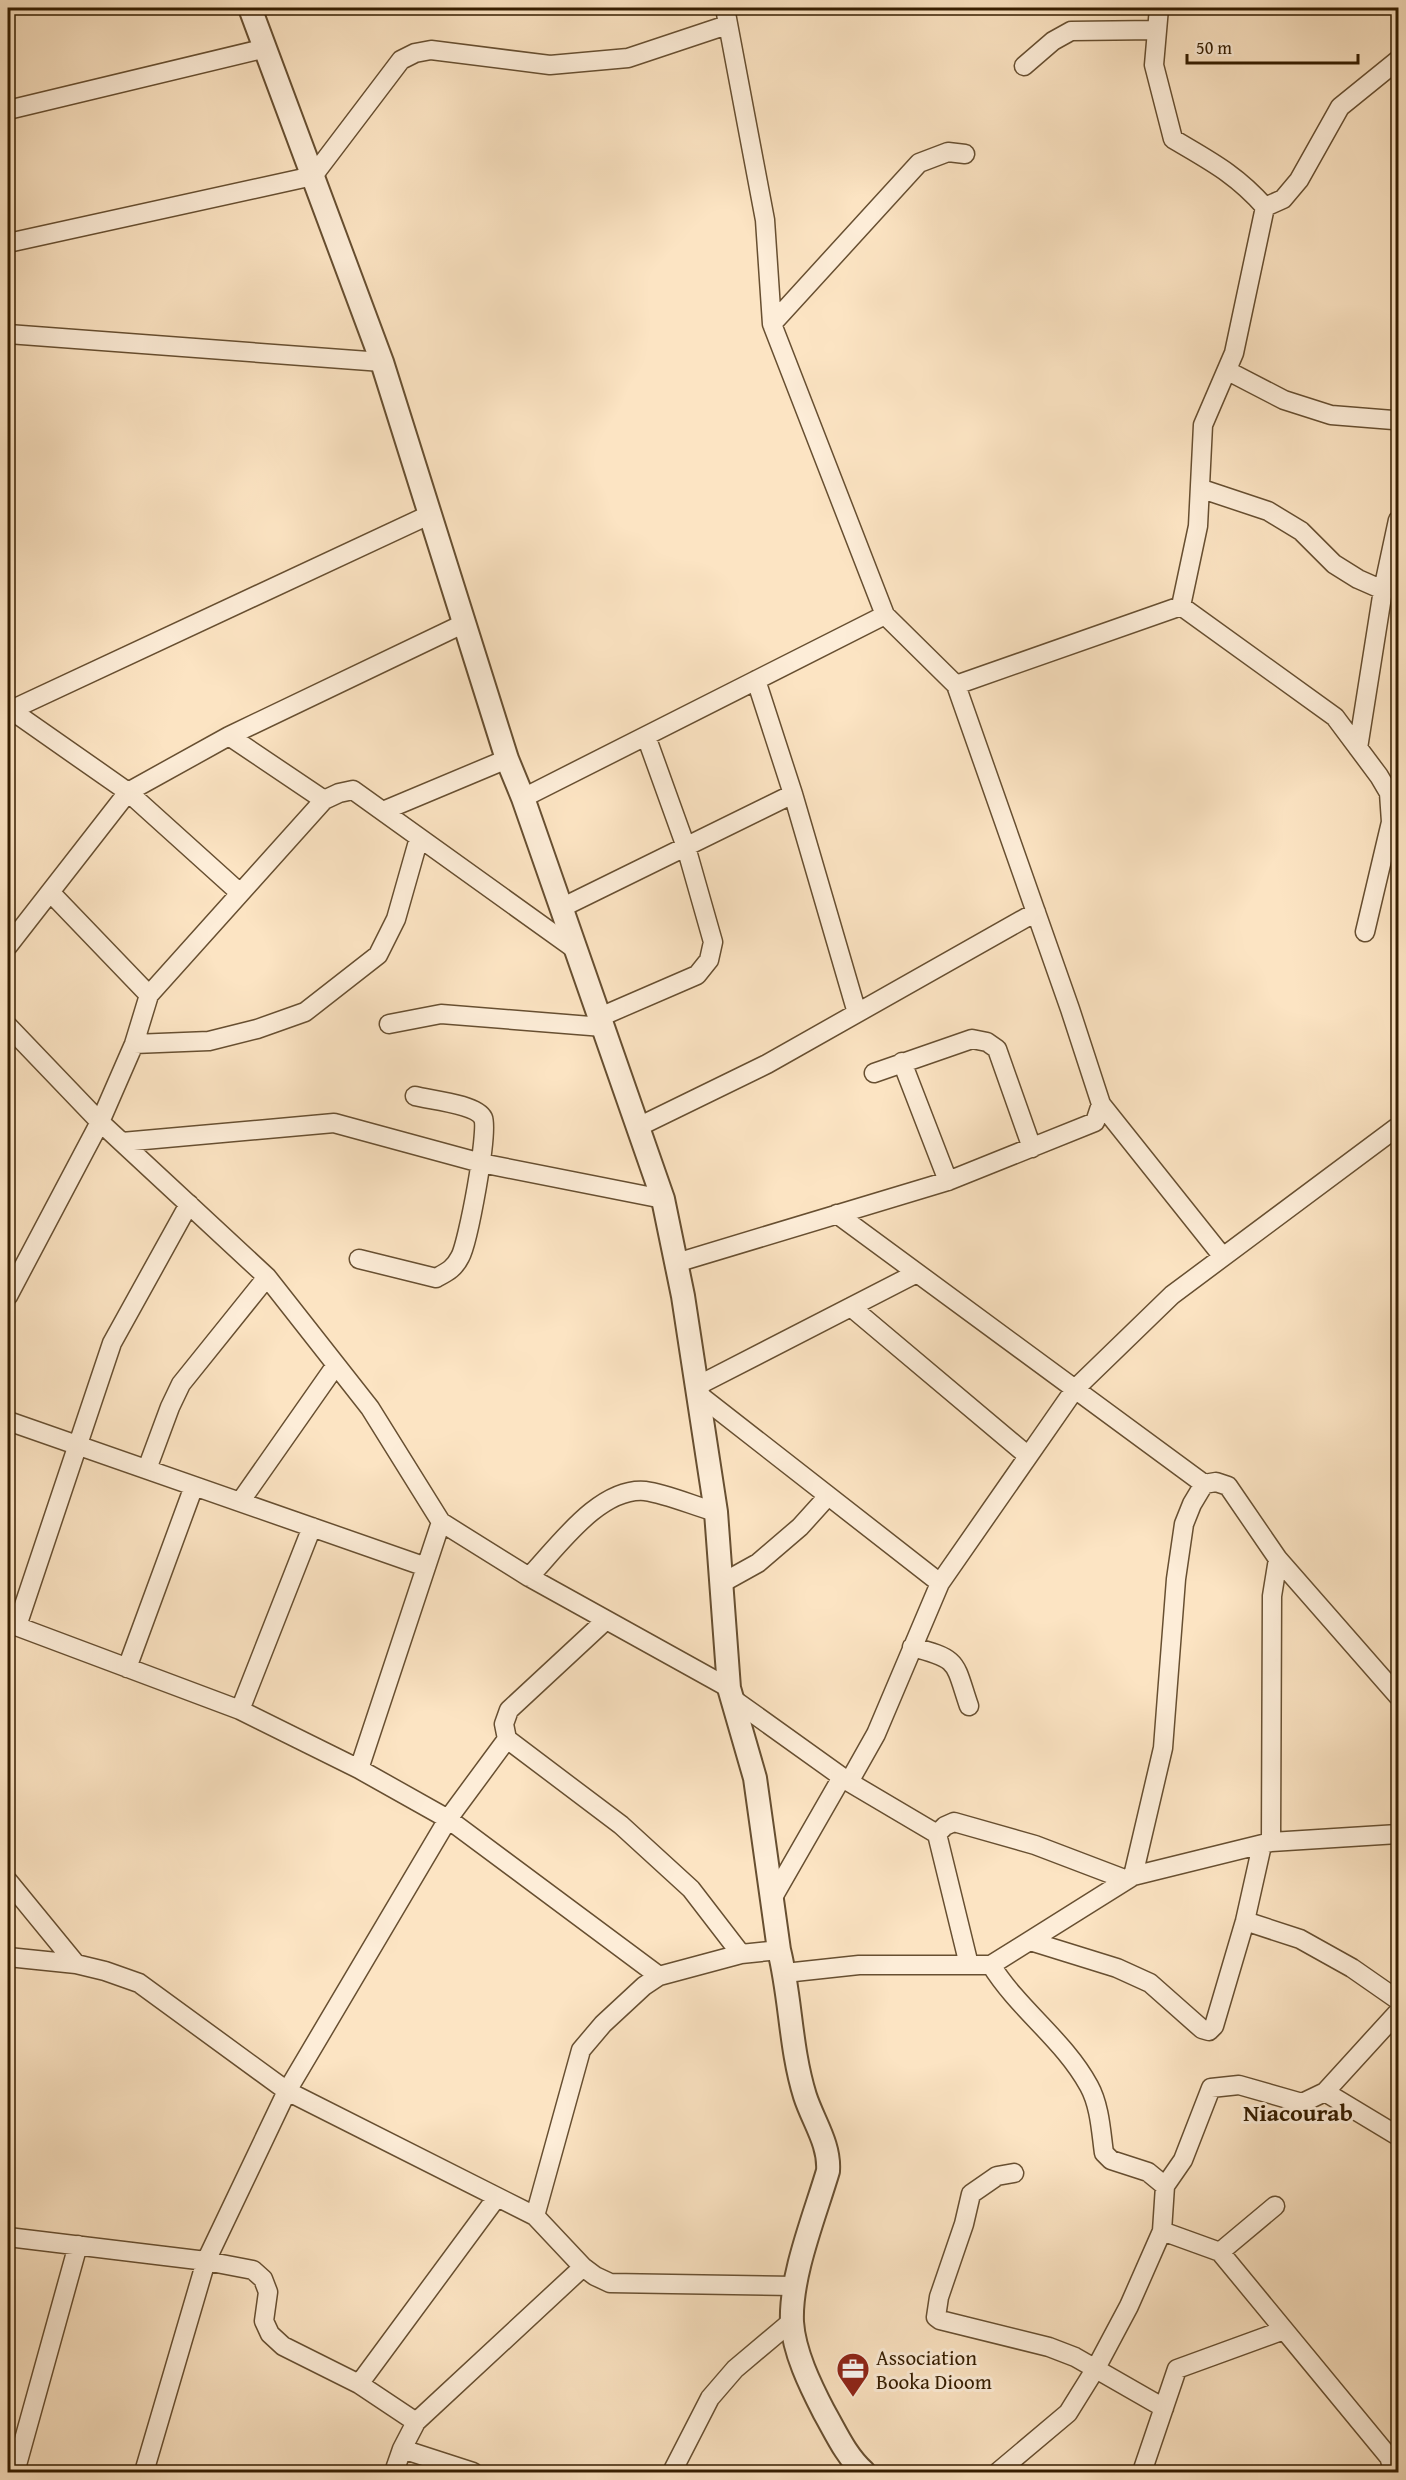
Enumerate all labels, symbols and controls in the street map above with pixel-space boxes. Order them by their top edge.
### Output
scale bar [1187,27,1358,65]
text: 50 m [1196,34,1232,61]
district label: Niacourab [1243,2095,1353,2130]
place label: Association Booka Dioom [876,2342,992,2397]
office icon: Association Booka Dioom [835,2351,871,2398]

